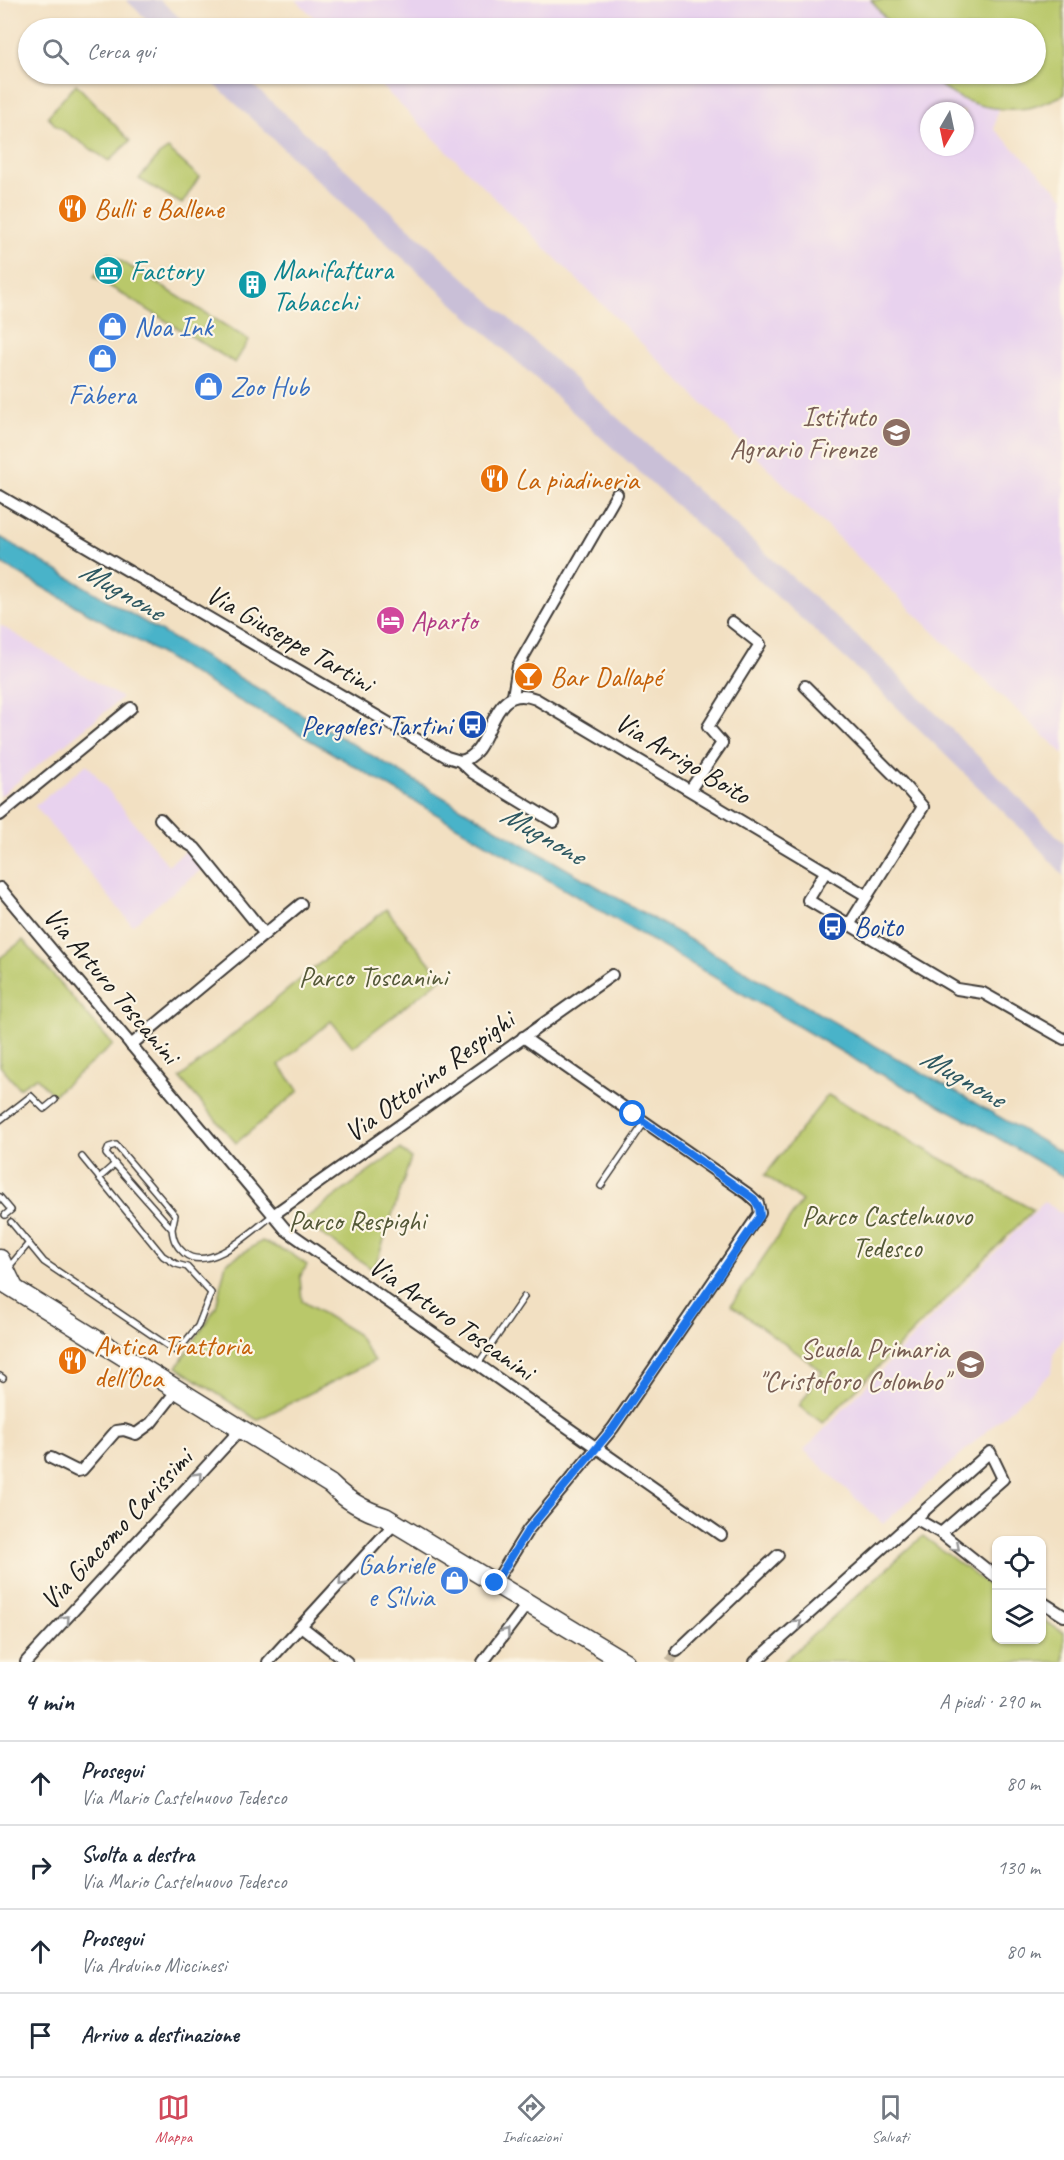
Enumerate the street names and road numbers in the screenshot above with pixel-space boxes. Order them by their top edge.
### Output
street label: Via Giuseppe Tartini [200,576,383,702]
street label: Via Arrigo Boito [609,704,759,813]
street label: Via Arturo Toscanini [36,899,190,1074]
street label: Via Ottorino Respighi [337,1000,524,1149]
street label: Via Arturo Toscanini [362,1248,545,1390]
street label: Via Giacomo Carissimi [32,1438,202,1617]

